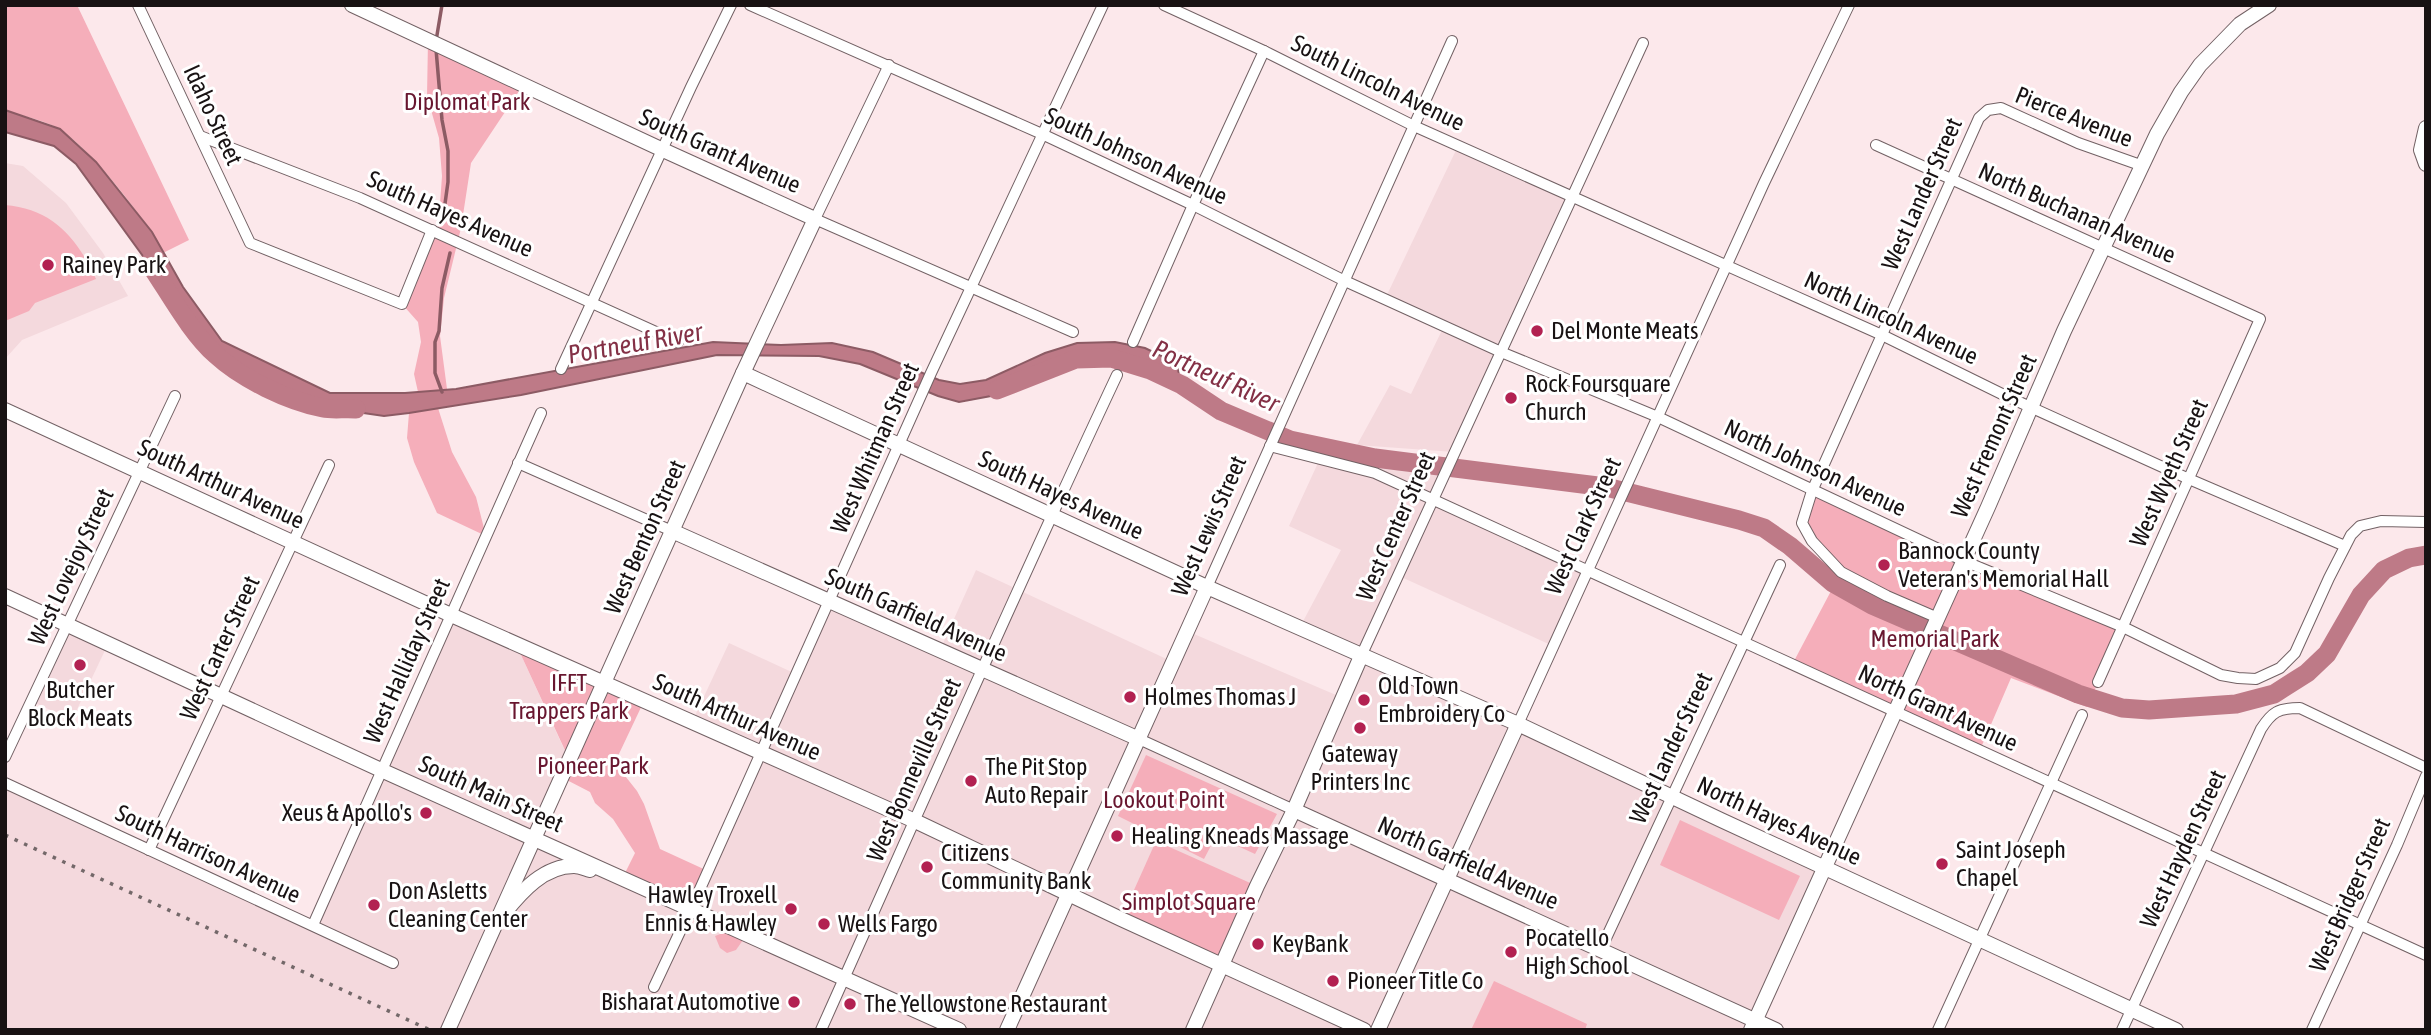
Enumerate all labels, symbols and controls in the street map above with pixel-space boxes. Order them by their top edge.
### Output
street label: South Lincoln Avenue [1287,29,1469,136]
street label: Idaho Street [178,60,248,169]
street label: Pierce Avenue [2012,81,2137,152]
park label: Diplomat Park [404,88,531,115]
street label: South Johnson Avenue [1041,101,1232,210]
street label: South Grant Avenue [635,103,805,198]
street label: West Lander Street [1876,113,1967,274]
street label: North Buchanan Avenue [1974,157,2180,268]
street label: South Hayes Avenue [363,165,537,262]
place label: Rainey Park [62,251,167,278]
marker: Rainey Park [40,257,56,273]
street label: North Lincoln Avenue [1800,265,1982,370]
water label: Portneuf River [565,316,706,370]
place label: Del Monte Meats [1551,317,1698,344]
marker: Del Monte Meats [1529,323,1545,339]
water label: Portneuf River [1148,334,1285,419]
street label: West Fremont Street [1945,350,2042,522]
street label: West Whitman Street [825,358,924,537]
place label: Rock Foursquare Church [1525,370,1671,425]
marker: Rock Foursquare Church [1503,390,1519,406]
street label: West Wyeth Street [2124,395,2213,551]
street label: North Johnson Avenue [1720,414,1910,522]
street label: South Arthur Avenue [134,433,309,534]
street label: South Hayes Avenue [975,445,1148,545]
street label: West Center Street [1351,447,1440,604]
street label: West Lewis Street [1166,452,1252,600]
street label: West Clark Street [1539,453,1626,599]
street label: West Benton Street [599,456,691,618]
street label: West Lovejoy Street [22,484,119,649]
place label: Bannock County Veteran's Memorial Hall [1898,537,2110,592]
marker: Bannock County Veteran's Memorial Hall [1876,557,1892,573]
street label: South Garfield Avenue [821,562,1011,667]
street label: West Carter Street [174,571,265,724]
street label: West Halliday Street [358,574,455,748]
park label: Memorial Park [1870,625,2000,652]
marker: Butcher Block Meats [72,657,88,673]
street label: North Grant Avenue [1854,659,2022,756]
street label: South Arthur Avenue [649,668,825,766]
street label: West Lander Street [1624,668,1717,828]
park label: IFFT Trappers Park [509,669,629,724]
place label: Old Town Embroidery Co [1378,672,1505,727]
street label: West Bonneville Street [861,674,966,866]
place label: Butcher Block Meats [27,676,133,731]
place label: Holmes Thomas J [1144,683,1296,710]
marker: Holmes Thomas J [1122,689,1138,705]
marker: Old Town Embroidery Co [1356,692,1372,708]
marker: Gateway Printers Inc [1352,720,1368,736]
place label: Gateway Printers Inc [1310,740,1410,795]
street label: South Main Street [415,750,568,837]
park label: Pioneer Park [537,752,649,779]
place label: The Pit Stop Auto Repair [985,753,1089,808]
street label: West Hayden Street [2134,766,2231,932]
street label: North Hayes Avenue [1693,771,1866,870]
marker: The Pit Stop Auto Repair [963,773,979,789]
park label: Lookout Point [1103,786,1225,813]
street label: South Harrison Avenue [112,799,305,908]
place label: Xeus & Apollo's [282,799,412,826]
marker: Xeus & Apollo's [418,805,434,821]
street label: North Garfield Avenue [1374,811,1563,915]
street label: West Bridger Street [2304,814,2396,976]
place label: Healing Kneads Massage [1131,822,1349,849]
marker: Healing Kneads Massage [1109,828,1125,844]
place label: Saint Joseph Chapel [1956,836,2066,891]
place label: Citizens Community Bank [941,839,1092,894]
marker: Saint Joseph Chapel [1934,856,1950,872]
marker: Citizens Community Bank [919,859,935,875]
place label: Don Asletts Cleaning Center [388,877,528,932]
place label: Hawley Troxell Ennis & Hawley [644,881,778,936]
park label: Simplot Square [1122,888,1256,915]
marker: Don Asletts Cleaning Center [366,897,382,913]
marker: Hawley Troxell Ennis & Hawley [783,901,799,917]
place label: Wells Fargo [838,910,938,937]
marker: Wells Fargo [816,916,832,932]
place label: Pocatello High School [1525,924,1630,979]
place label: KeyBank [1272,930,1349,957]
marker: KeyBank [1250,936,1266,952]
marker: Pocatello High School [1503,944,1519,960]
place label: Pioneer Title Co [1347,967,1484,994]
marker: Pioneer Title Co [1325,973,1341,989]
place label: Bisharat Automotive [601,988,780,1015]
place label: The Yellowstone Restaurant [864,990,1108,1017]
marker: Bisharat Automotive [786,994,802,1010]
marker: The Yellowstone Restaurant [842,996,858,1012]

